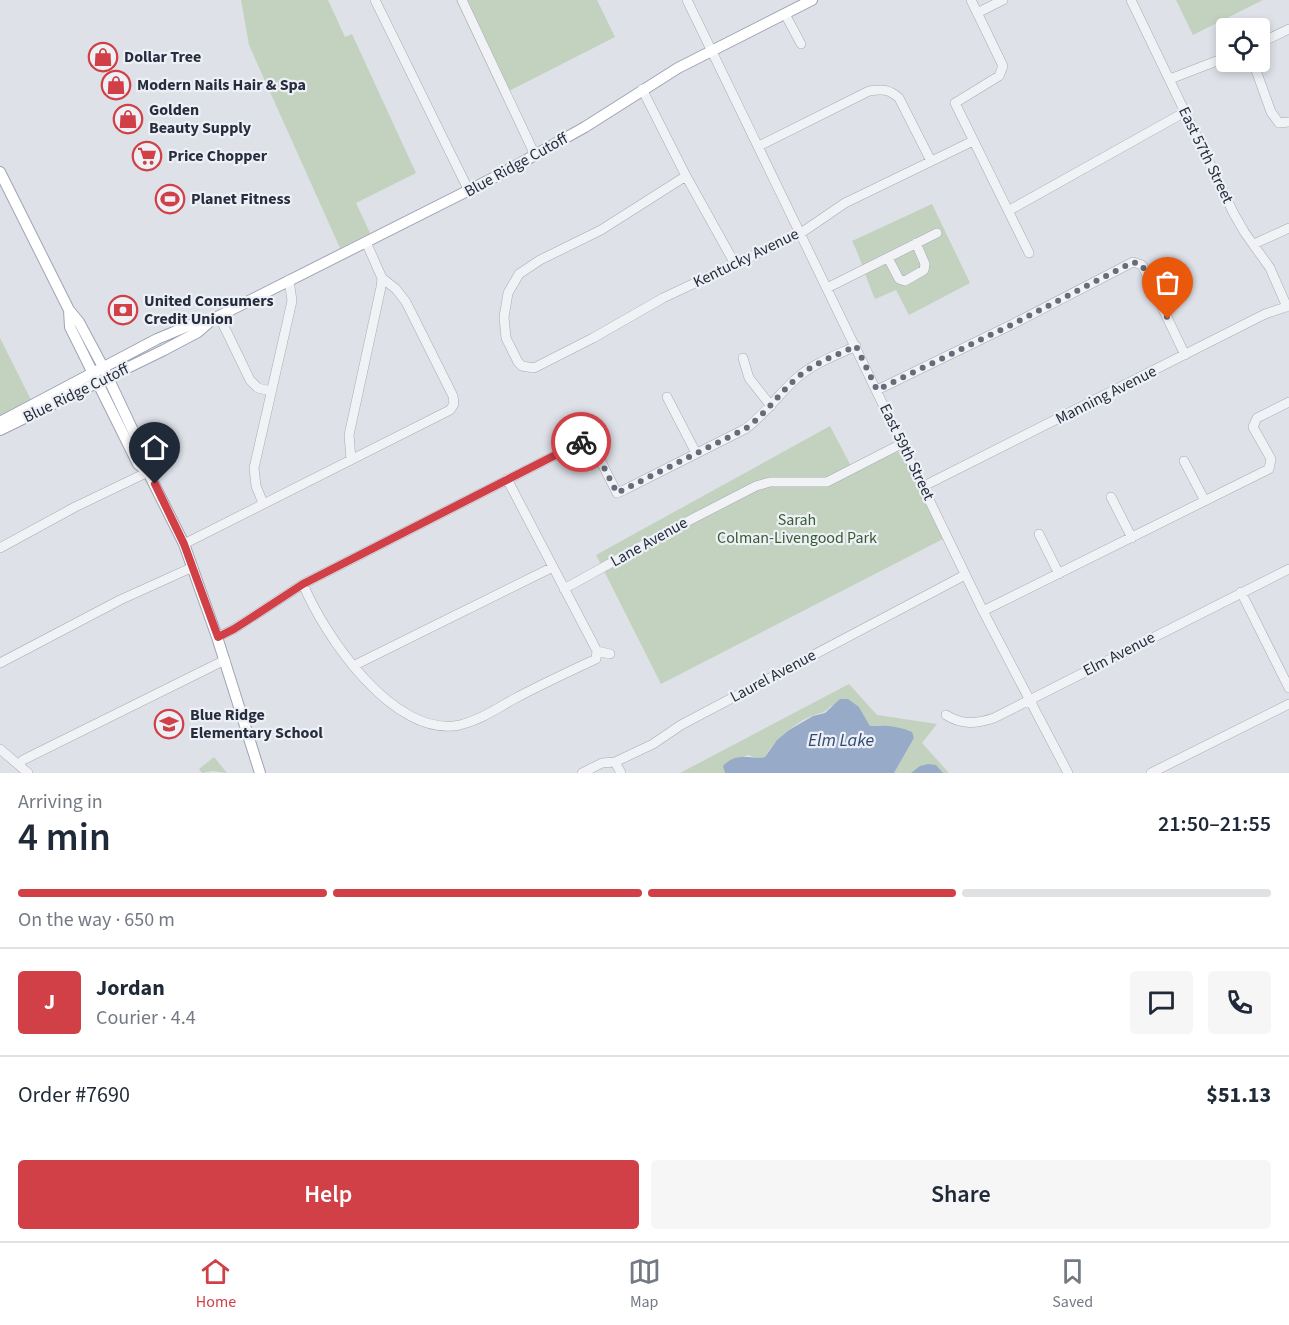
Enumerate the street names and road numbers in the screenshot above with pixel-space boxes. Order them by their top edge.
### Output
street label: East 57th Street [1173,103,1239,207]
street label: Blue Ridge Cutoff [460,127,572,202]
street label: Kentucky Avenue [689,223,803,293]
street label: Blue Ridge Cutoff [20,358,133,428]
street label: Manning Avenue [1052,360,1160,430]
street label: East 59th Street [874,400,940,504]
street label: Lane Avenue [606,512,692,572]
street label: Elm Avenue [1079,626,1159,682]
street label: Laurel Avenue [726,644,820,708]

